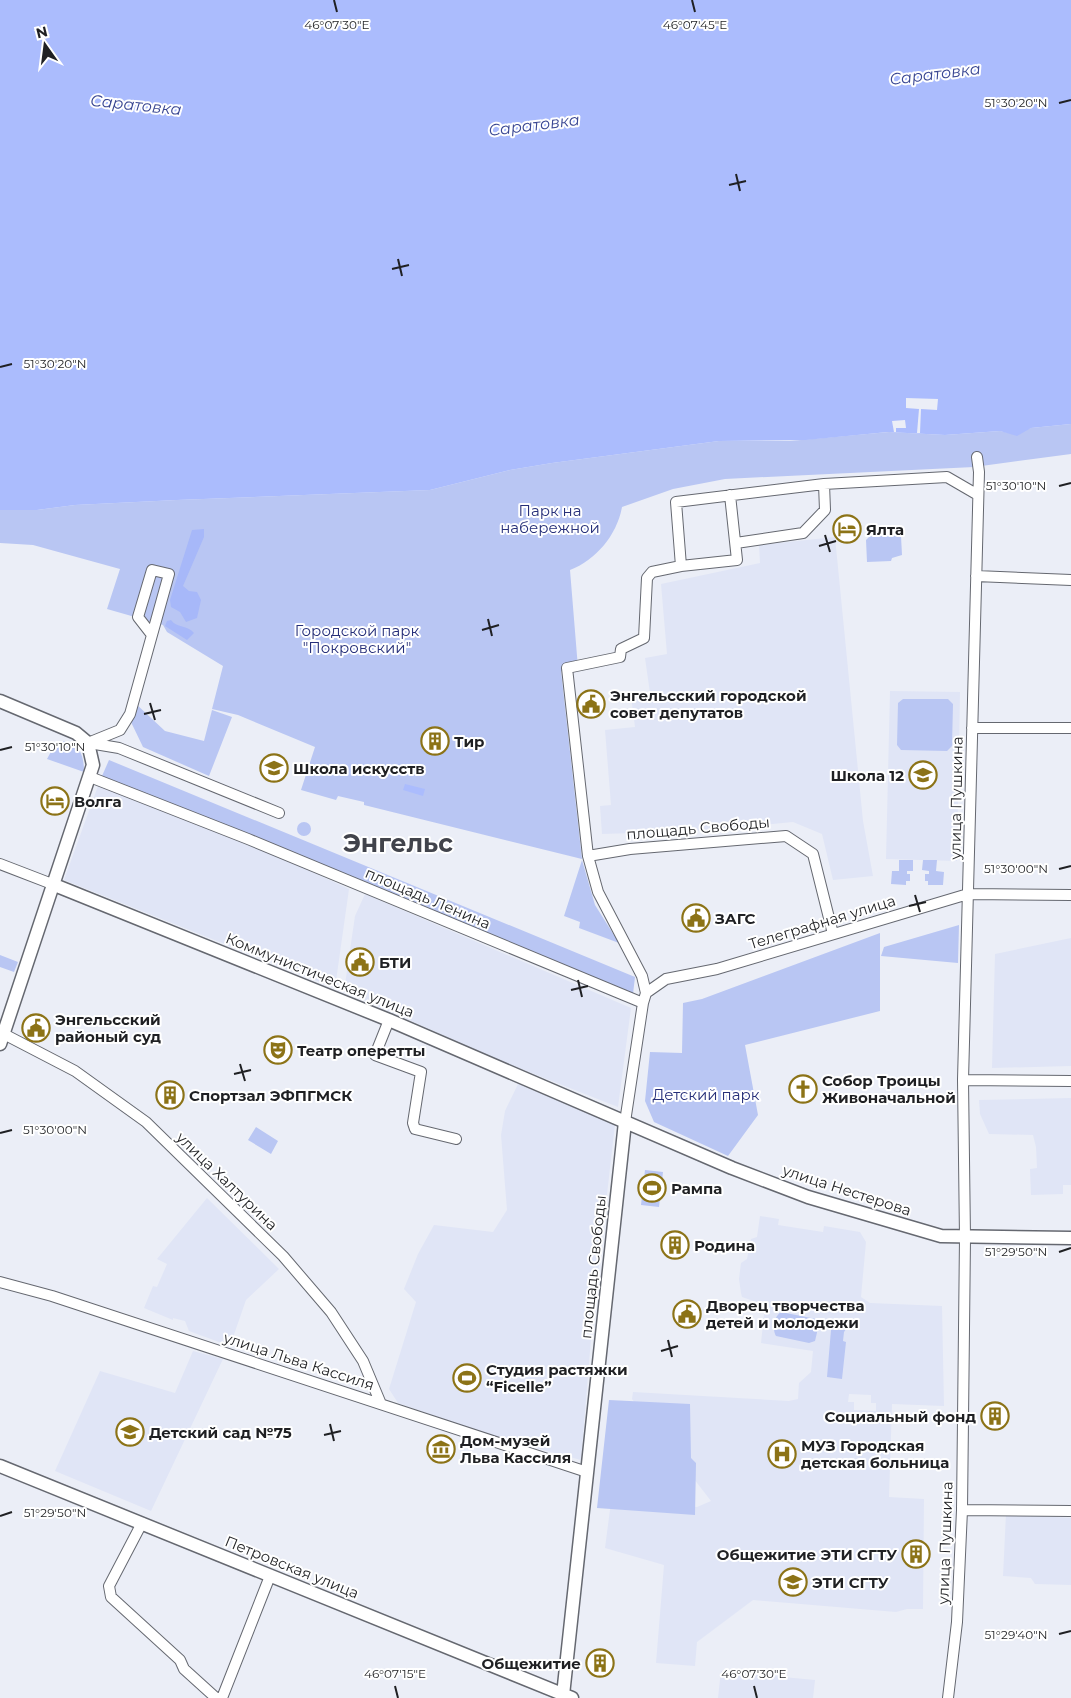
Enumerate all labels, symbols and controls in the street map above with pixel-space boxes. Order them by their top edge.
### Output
text: 46°07'30"E [304,17,370,32]
text: 46°07'45"E [663,17,727,32]
north arrow [20,20,70,70]
text: N [34,22,50,42]
water label: Саратовка [888,59,982,89]
water label: Саратовка [89,91,183,119]
text: 51°30'20"N [985,95,1047,110]
water label: Саратовка [487,110,581,140]
text: 51°30'20"N [24,356,86,371]
text: 51°30'10"N [986,478,1046,493]
park label: Парк на набережной [500,501,600,537]
hotel icon: Ялта [832,514,862,544]
place label: Ялта [866,520,904,539]
park label: Городской парк "Покровский" [295,621,419,657]
place label: Энгельсский городской совет депутатов [610,686,807,722]
public building icon: Энгельсский городской совет депутатов [576,689,606,719]
building icon: Тир [420,726,450,756]
place label: Тир [454,732,484,751]
street label: улица Пушкина [945,736,967,861]
text: 51°30'10"N [25,739,85,754]
school or university icon: Школа искусств [259,753,289,783]
place label: Школа искусств [293,759,425,778]
school or university icon: Школа 12 [908,760,938,790]
place label: Школа 12 [830,766,904,785]
hotel icon: Волга [40,786,70,816]
place label: Волга [74,792,122,811]
street label: площадь Свободы [625,812,771,844]
district label: Энгельс [343,828,453,858]
text: 51°30'00"N [984,861,1048,876]
street label: площадь Ленина [362,863,494,933]
street label: Телеграфная улица [746,891,898,953]
public building icon: ЗАГС [681,903,711,933]
place label: ЗАГС [714,909,756,928]
street label: Коммунистическая улица [223,928,417,1022]
public building icon: БТИ [345,947,375,977]
place label: БТИ [379,953,411,972]
place label: Энгельсский районый суд [55,1010,161,1046]
public building icon: Энгельсский районый суд [21,1013,51,1043]
theatre icon: Театр оперетты [263,1035,293,1065]
place label: Театр оперетты [297,1041,425,1060]
place label: Собор Троицы Живоначальной [822,1071,956,1107]
church icon: Собор Троицы Живоначальной [788,1074,818,1104]
building icon: Спортзал ЭФПГМСК [155,1080,185,1110]
park label: Детский парк [653,1085,760,1104]
place label: Спортзал ЭФПГМСК [189,1086,352,1105]
text: 51°30'00"N [23,1122,87,1137]
street label: улица Халтурина [172,1127,282,1234]
street label: улица Нестерова [779,1160,914,1220]
sports icon: Рампа [637,1173,667,1203]
place label: Рампа [671,1179,722,1198]
street label: площадь Свободы [576,1194,610,1340]
building icon: Родина [660,1230,690,1260]
place label: Родина [694,1236,755,1255]
text: 51°29'50"N [985,1244,1047,1259]
place label: Дворец творчества детей и молодежи [706,1296,864,1332]
public building icon: Дворец творчества детей и молодежи [672,1299,702,1329]
street label: улица Льва Кассиля [220,1327,377,1394]
place label: Студия растяжки “Ficelle” [486,1360,628,1396]
sports icon: Студия растяжки “Ficelle” [452,1363,482,1393]
building icon: Социальный фонд [980,1401,1010,1431]
place label: Социальный фонд [825,1407,976,1426]
school or university icon: Детский сад №75 [115,1417,145,1447]
place label: Детский сад №75 [149,1423,292,1442]
place label: Дом-музей Льва Кассиля [460,1431,571,1467]
museum icon: Дом-музей Льва Кассиля [426,1434,456,1464]
place label: МУЗ Городская детская больница [801,1436,949,1472]
hospital icon: МУЗ Городская детская больница [767,1439,797,1469]
street label: улица Пушкина [933,1481,957,1606]
text: 51°29'50"N [24,1505,86,1520]
street label: Петровская улица [222,1531,362,1603]
building icon: Общежитие ЭТИ СГТУ [901,1539,931,1569]
place label: Общежитие ЭТИ СГТУ [717,1545,897,1564]
school or university icon: ЭТИ СГТУ [778,1567,808,1597]
place label: ЭТИ СГТУ [812,1573,889,1592]
text: 51°29'40"N [985,1627,1047,1642]
building icon: Общежитие [585,1648,615,1678]
place label: Общежитие [482,1654,581,1673]
text: 46°07'15"E [364,1666,426,1681]
text: 46°07'30"E [721,1666,787,1681]

